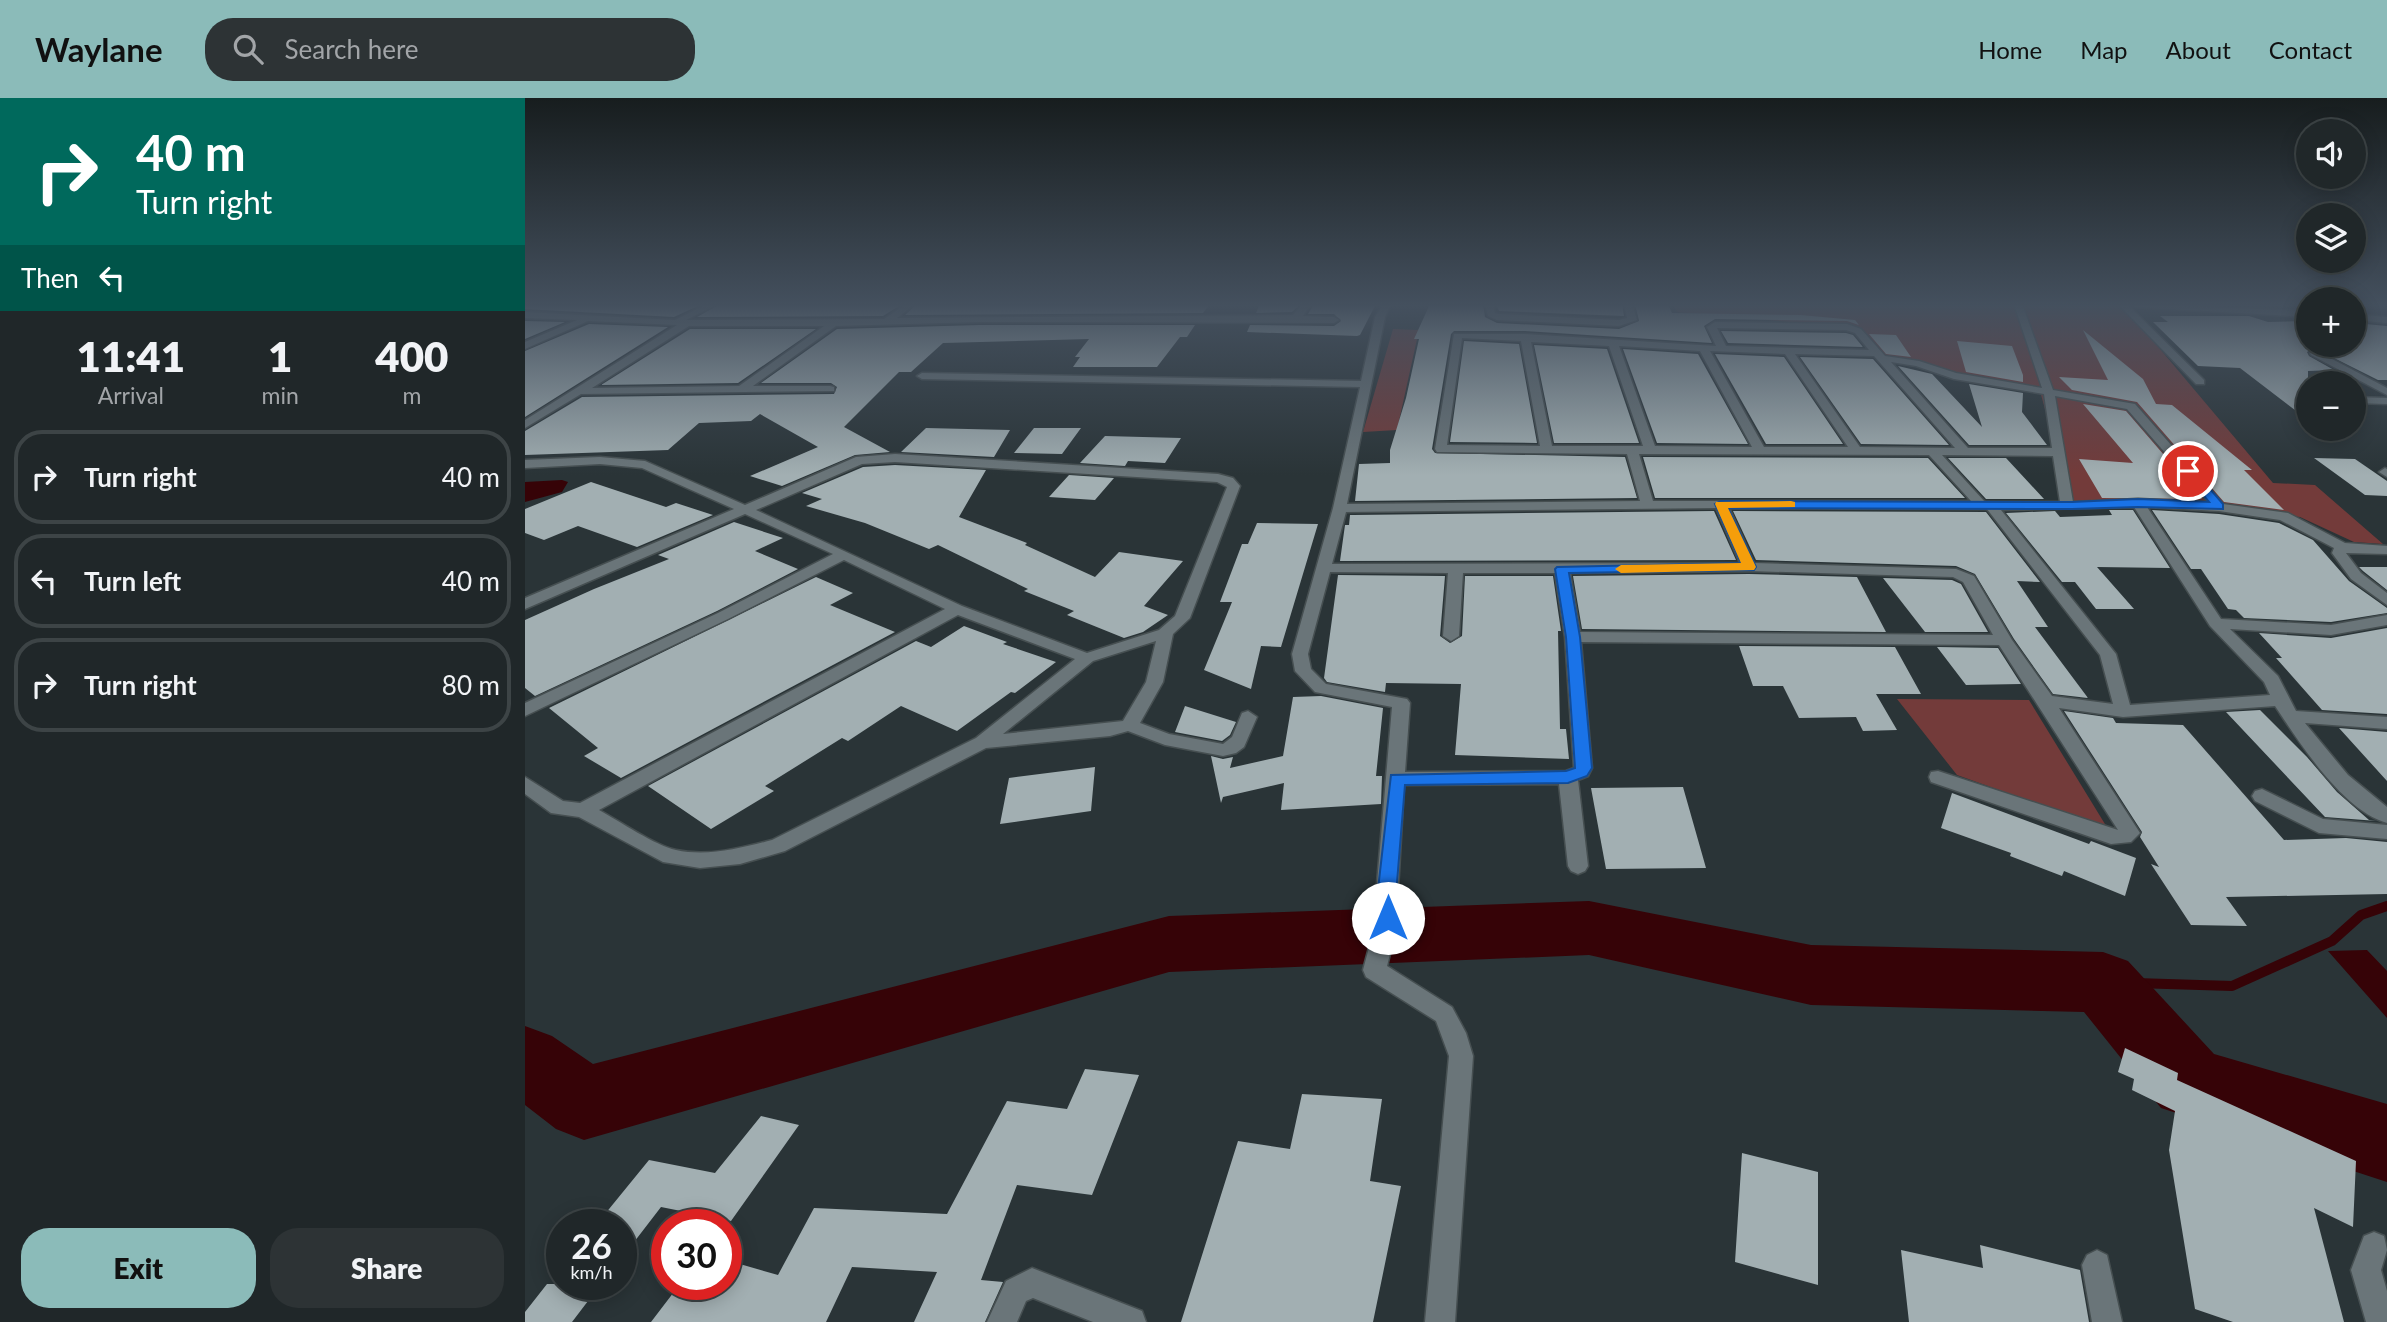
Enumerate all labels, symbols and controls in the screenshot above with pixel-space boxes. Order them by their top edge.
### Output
search box [205,18,695,81]
text: Waylane [35,29,163,69]
icon: search [229,30,267,68]
text: Search here [285,33,419,65]
text: Home [1978,35,2042,64]
text: Map [2080,35,2128,64]
text: About [2166,35,2231,64]
text: Contact [2269,35,2352,64]
map controls [2296,119,2366,441]
button: sound [2296,119,2366,189]
text: 40 m [136,123,246,181]
icon: right [21,126,112,217]
text: Turn right [136,182,272,221]
button: layers [2296,203,2366,273]
icon: left [93,259,131,297]
text: Then [21,262,79,294]
button: + [2296,287,2366,357]
text: 11:41 [77,331,185,381]
text: 1 [268,331,292,381]
text: 400 [375,331,448,381]
button: − [2296,371,2366,441]
text: Arrival [98,381,164,409]
text: min [262,381,299,409]
text: m [402,381,421,409]
pin [2158,441,2218,501]
icon: arrive [2169,452,2207,490]
icon: right [25,458,63,496]
text: Turn right [84,461,197,493]
text: 40 m [442,461,500,493]
icon: left [25,562,63,600]
text: Turn left [84,565,181,597]
text: 40 m [442,565,500,597]
icon: right [25,666,63,704]
text: Turn right [84,669,197,701]
text: 80 m [442,669,500,701]
position arrow [1351,881,1425,955]
speed limit sign: 30 [651,1209,742,1300]
text: 26 [571,1224,612,1266]
button: Exit [21,1228,256,1308]
button: Share [270,1228,504,1308]
text: km/h [570,1261,613,1283]

